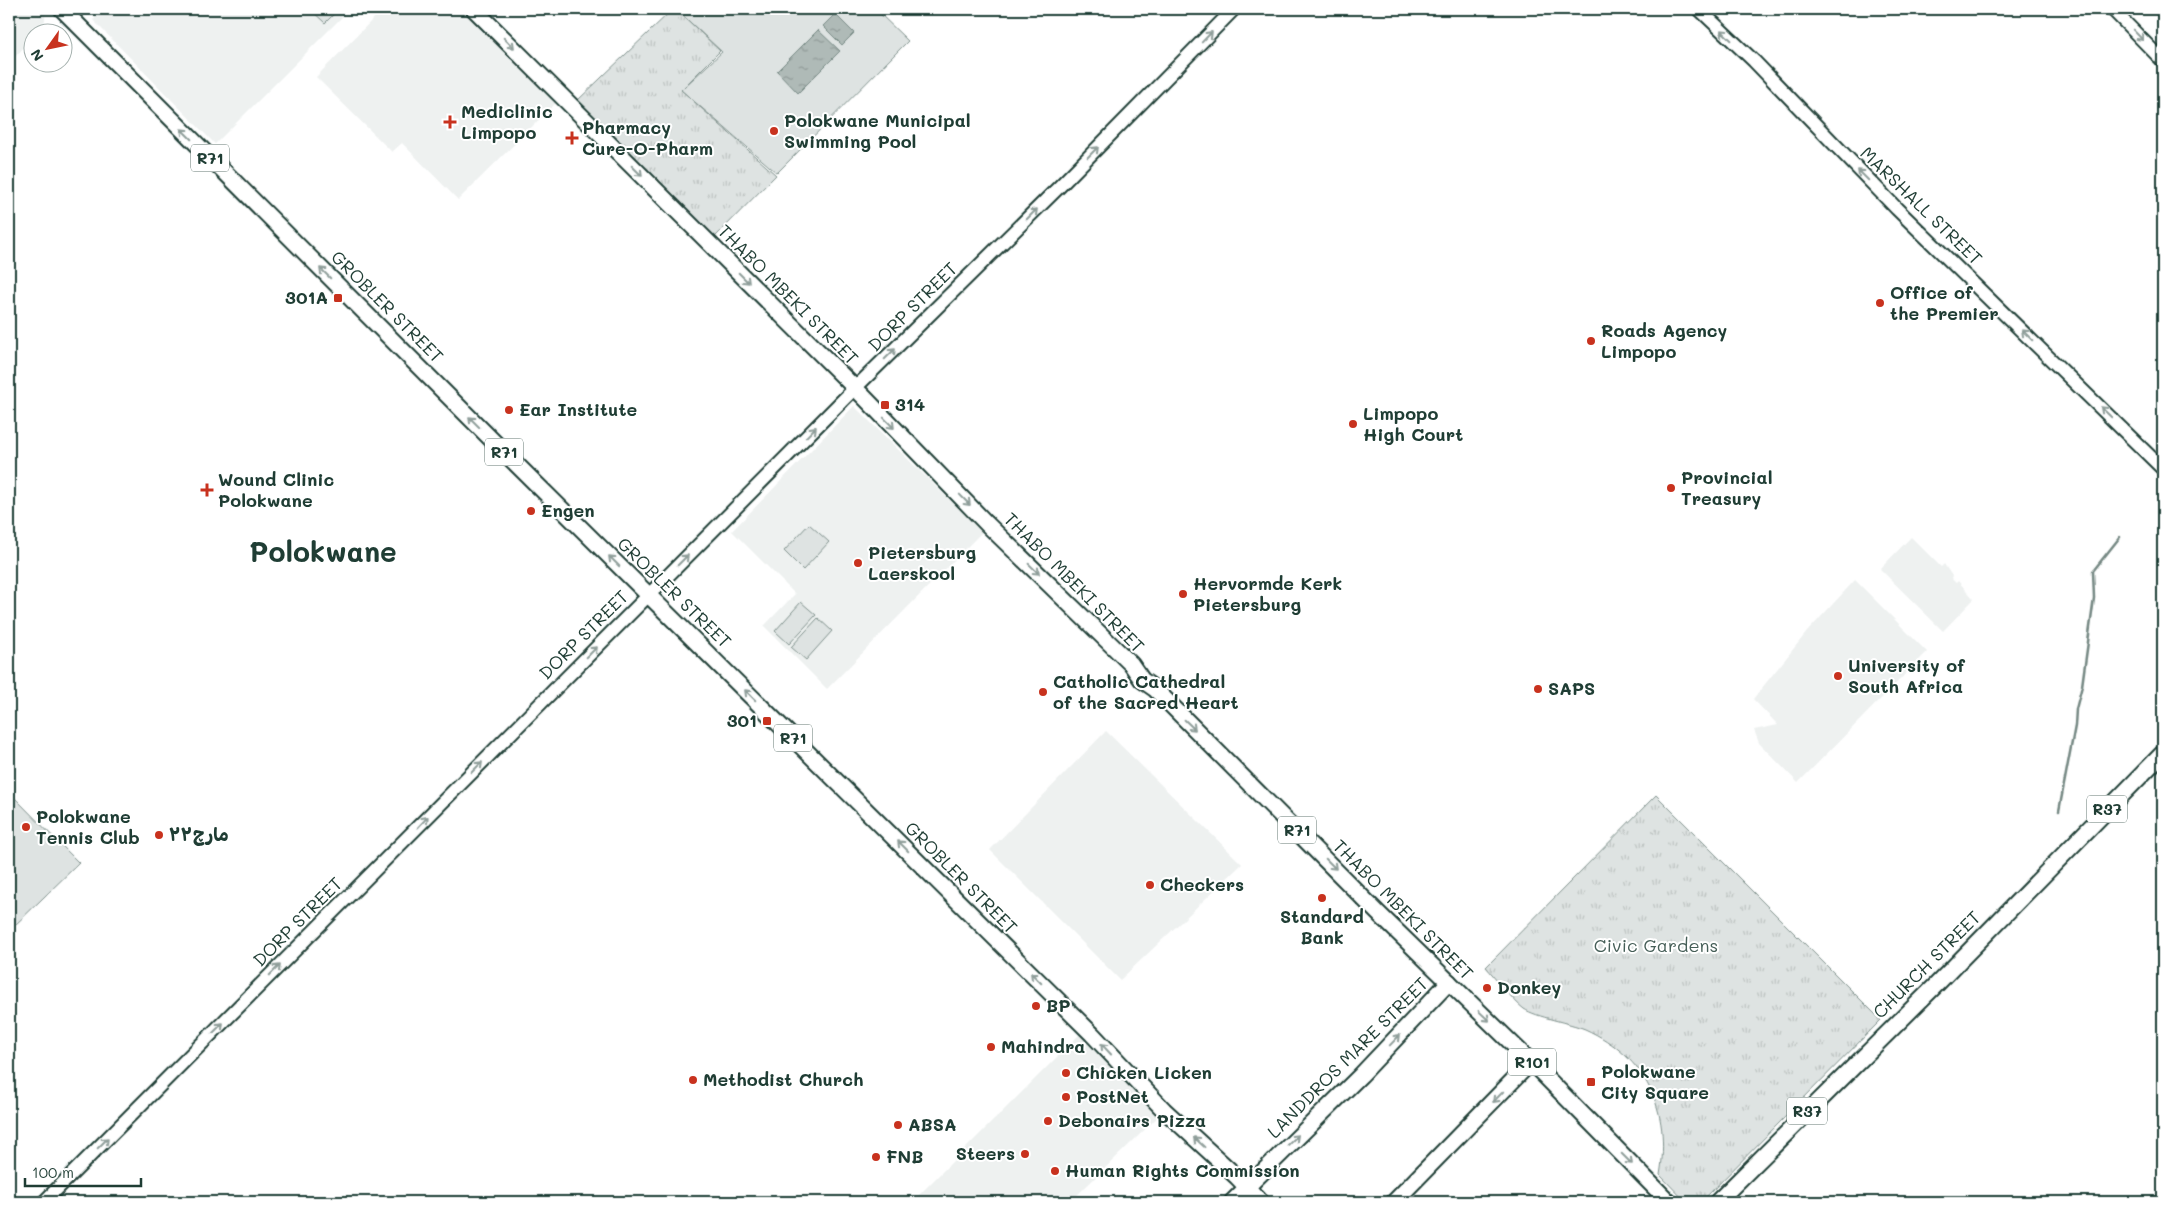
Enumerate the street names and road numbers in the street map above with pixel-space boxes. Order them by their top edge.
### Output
street label: MARSHALL STREET [1856,141,1988,270]
road number: R71 [191,144,229,172]
street label: THABO MBEKI STREET [713,219,864,370]
street label: GROBLER STREET [326,245,449,368]
street label: DORP STREET [862,256,962,356]
road number: R71 [485,438,523,466]
street label: THABO MBEKI STREET [999,507,1150,658]
street label: GROBLER STREET [612,532,737,653]
street label: DORP STREET [533,584,633,684]
road number: R71 [774,724,812,751]
road number: R37 [2087,796,2127,822]
street label: GROBLER STREET [900,816,1023,939]
road number: R71 [1278,816,1316,844]
street label: THABO MBEKI STREET [1328,834,1479,985]
street label: DORP STREET [247,871,347,971]
street label: CHURCH STREET [1867,905,1985,1023]
street label: LANDDROS MARE STREET [1262,972,1433,1143]
road number: R101 [1508,1048,1556,1076]
road number: R37 [1787,1098,1827,1124]

